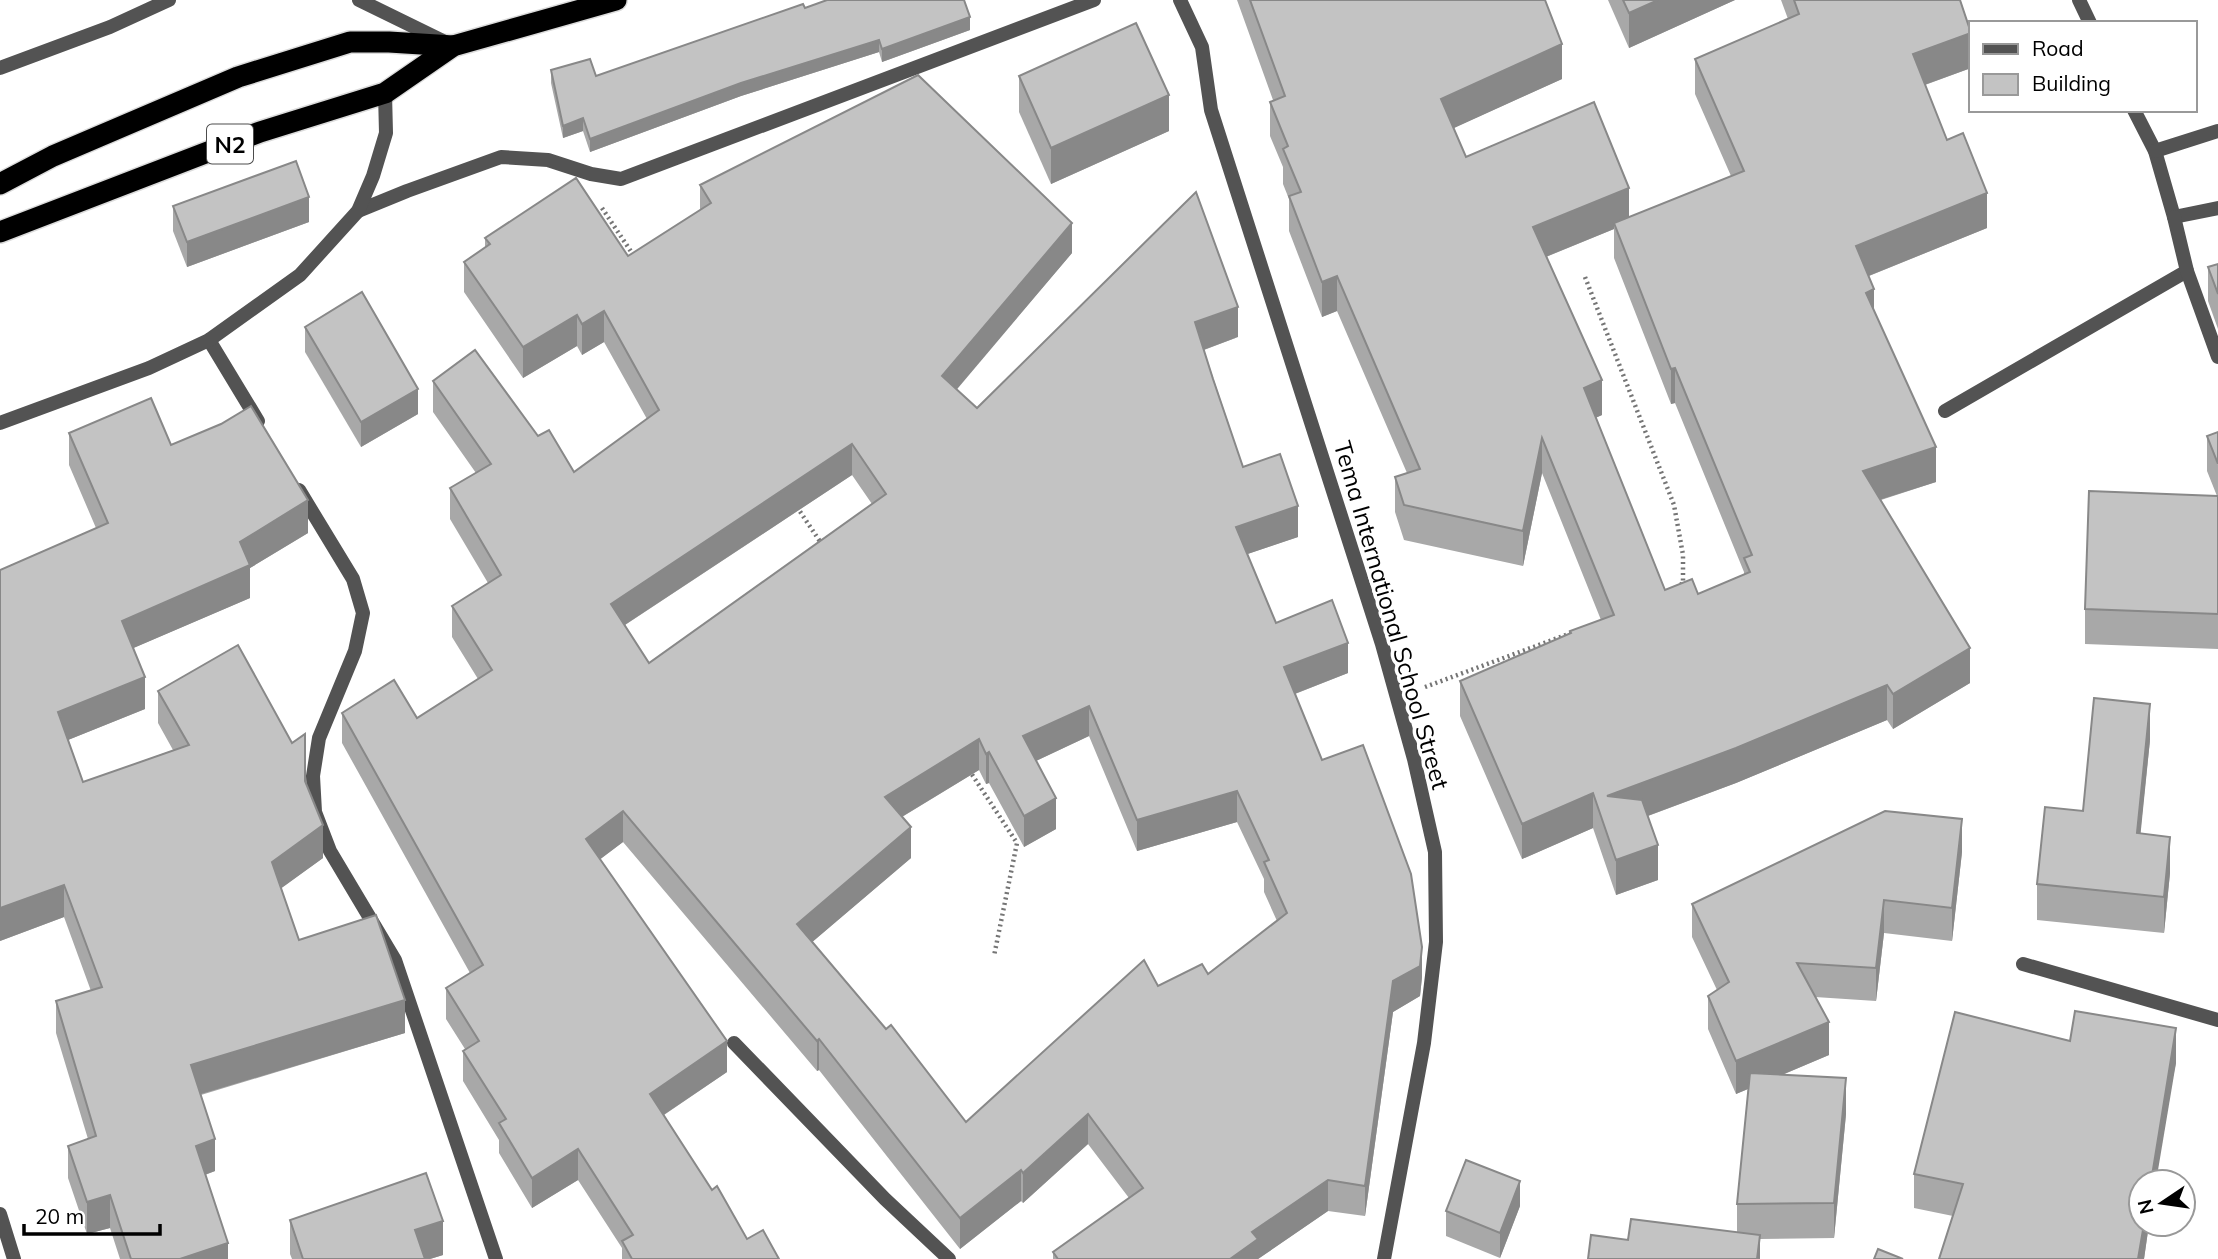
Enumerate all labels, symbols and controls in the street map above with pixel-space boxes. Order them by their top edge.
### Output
legend [1969,21,2197,112]
text: Road [2032,35,2083,61]
text: Building [2032,70,2111,96]
road number: N2 [207,125,253,164]
street label: Tema International School Street [1328,437,1456,793]
north arrow [2127,1168,2197,1238]
scale bar [24,1192,161,1236]
text: N [2132,1197,2159,1217]
text: 20 m [35,1203,84,1229]

